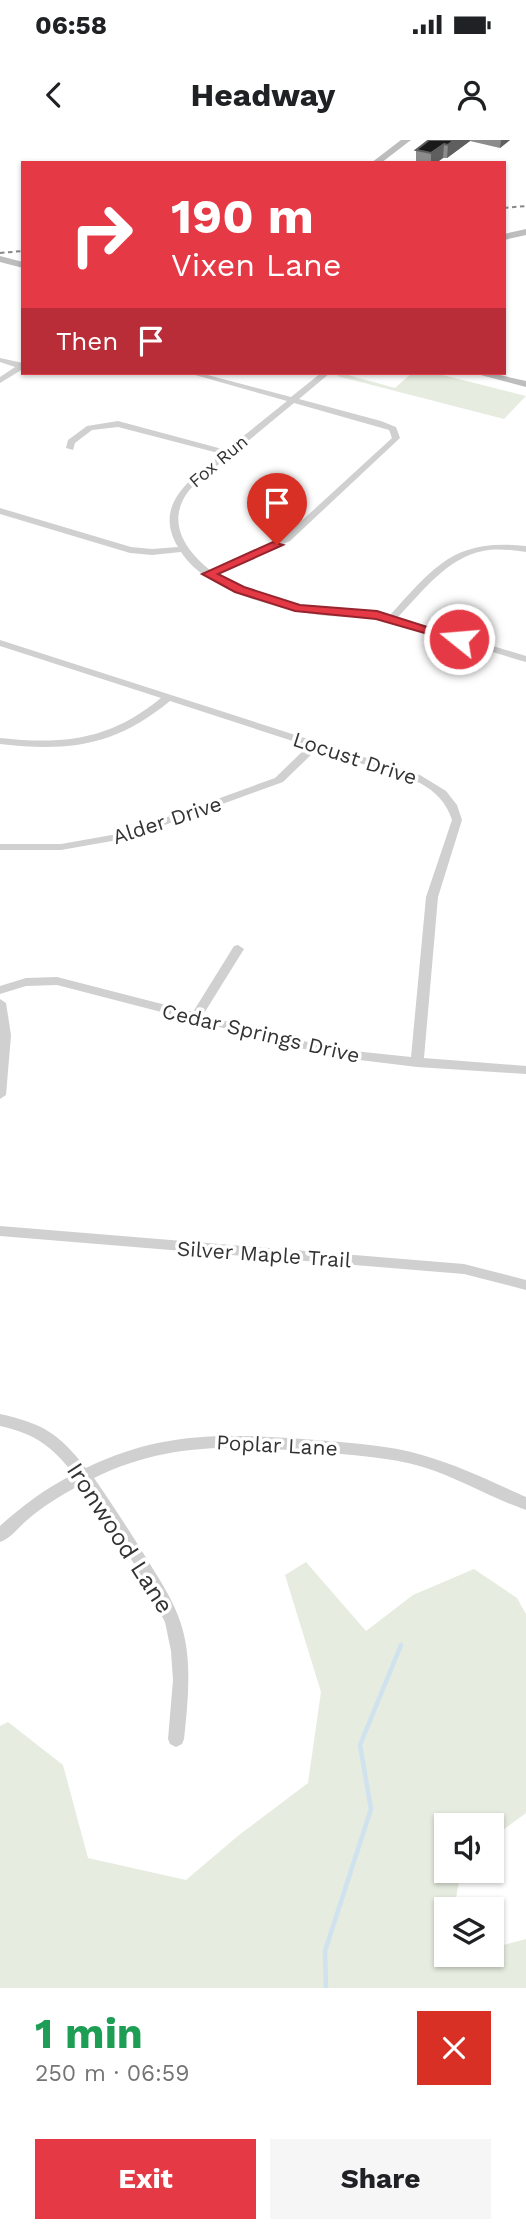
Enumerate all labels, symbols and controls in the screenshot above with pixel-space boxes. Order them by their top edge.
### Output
text: 06:58 [35,10,107,40]
icon: back [35,76,73,114]
text: Headway [191,76,335,114]
icon: person [453,76,491,114]
text: 190 m [171,187,314,245]
icon: right [56,189,147,280]
text: Vixen Lane [171,246,341,284]
icon: arrive [132,322,170,360]
text: Then [56,326,118,356]
street label: Fox Run [185,431,251,491]
pin [247,473,307,545]
icon: arrive [258,484,296,522]
position arrow [422,602,496,676]
street label: Locust Drive [290,726,420,790]
street label: Alder Drive [109,791,225,849]
street label: Cedar Springs Drive [160,998,362,1068]
street label: Silver Maple Trail [176,1235,353,1273]
street label: Poplar Lane [216,1429,338,1461]
street label: Ironwood Lane [61,1457,179,1619]
map controls [434,1813,504,1967]
button: sound [434,1813,504,1883]
button: layers [434,1897,504,1967]
text: 1 min [35,2009,143,2058]
button: close [417,2011,491,2085]
text: 250 m · 06:59 [35,2060,189,2087]
button: Exit [35,2139,256,2219]
button: Share [270,2139,491,2219]

